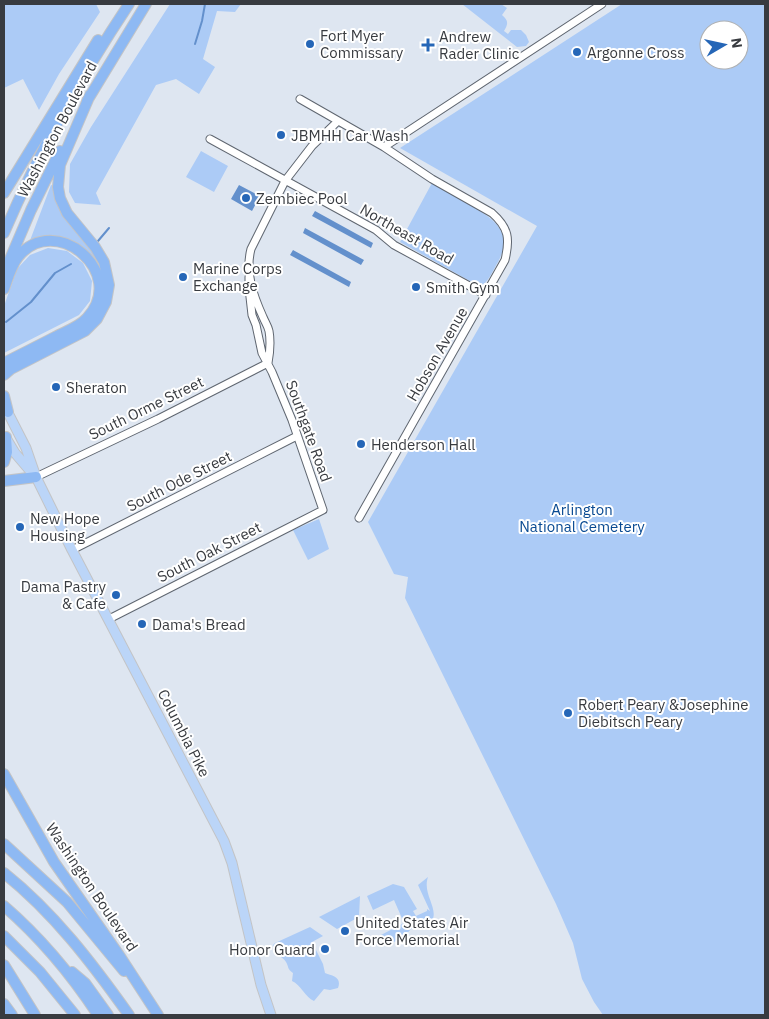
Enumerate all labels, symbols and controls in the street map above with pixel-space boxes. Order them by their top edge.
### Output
north arrow [699,20,749,70]
place label: Fort Myer Commissary [320,26,404,62]
place label: Andrew Rader Clinic [439,27,520,63]
text: N [727,37,747,49]
marker: Fort Myer Commissary [304,38,316,50]
marker: Andrew Rader Clinic [421,38,435,52]
place label: Argonne Cross [587,43,685,62]
marker: Argonne Cross [571,46,583,58]
street label: Washington Boulevard [13,58,101,200]
place label: JBMHH Car Wash [291,126,409,145]
marker: JBMHH Car Wash [275,129,287,141]
place label: Zembiec Pool [256,189,347,208]
marker: Zembiec Pool [240,192,252,204]
street label: Northeast Road [357,199,457,269]
place label: Marine Corps Exchange [193,259,282,295]
marker: Marine Corps Exchange [177,271,189,283]
place label: Smith Gym [426,278,500,297]
marker: Smith Gym [410,281,422,293]
street label: Hobson Avenue [402,304,472,404]
street label: South Orme Street [86,372,206,444]
place label: Sheraton [66,378,127,397]
street label: Southgate Road [282,378,336,484]
marker: Sheraton [50,381,62,393]
place label: Henderson Hall [371,435,475,454]
marker: Henderson Hall [355,438,367,450]
street label: South Ode Street [123,446,235,516]
park label: Arlington National Cemetery [519,500,645,536]
place label: New Hope Housing [30,509,100,545]
street label: South Oak Street [154,518,264,586]
marker: New Hope Housing [14,521,26,533]
place label: Dama Pastry & Cafe [21,577,107,613]
marker: Dama Pastry & Cafe [110,589,122,601]
place label: Dama's Bread [152,615,246,634]
marker: Dama's Bread [136,618,148,630]
street label: Columbia Pike [154,686,214,780]
place label: Robert Peary &Josephine Diebitsch Peary [578,695,749,731]
marker: Robert Peary &Josephine Diebitsch Peary [562,707,574,719]
street label: Washington Boulevard [42,819,142,955]
place label: United States Air Force Memorial [355,913,469,949]
marker: United States Air Force Memorial [339,925,351,937]
place label: Honor Guard [229,940,315,959]
marker: Honor Guard [319,943,331,955]

